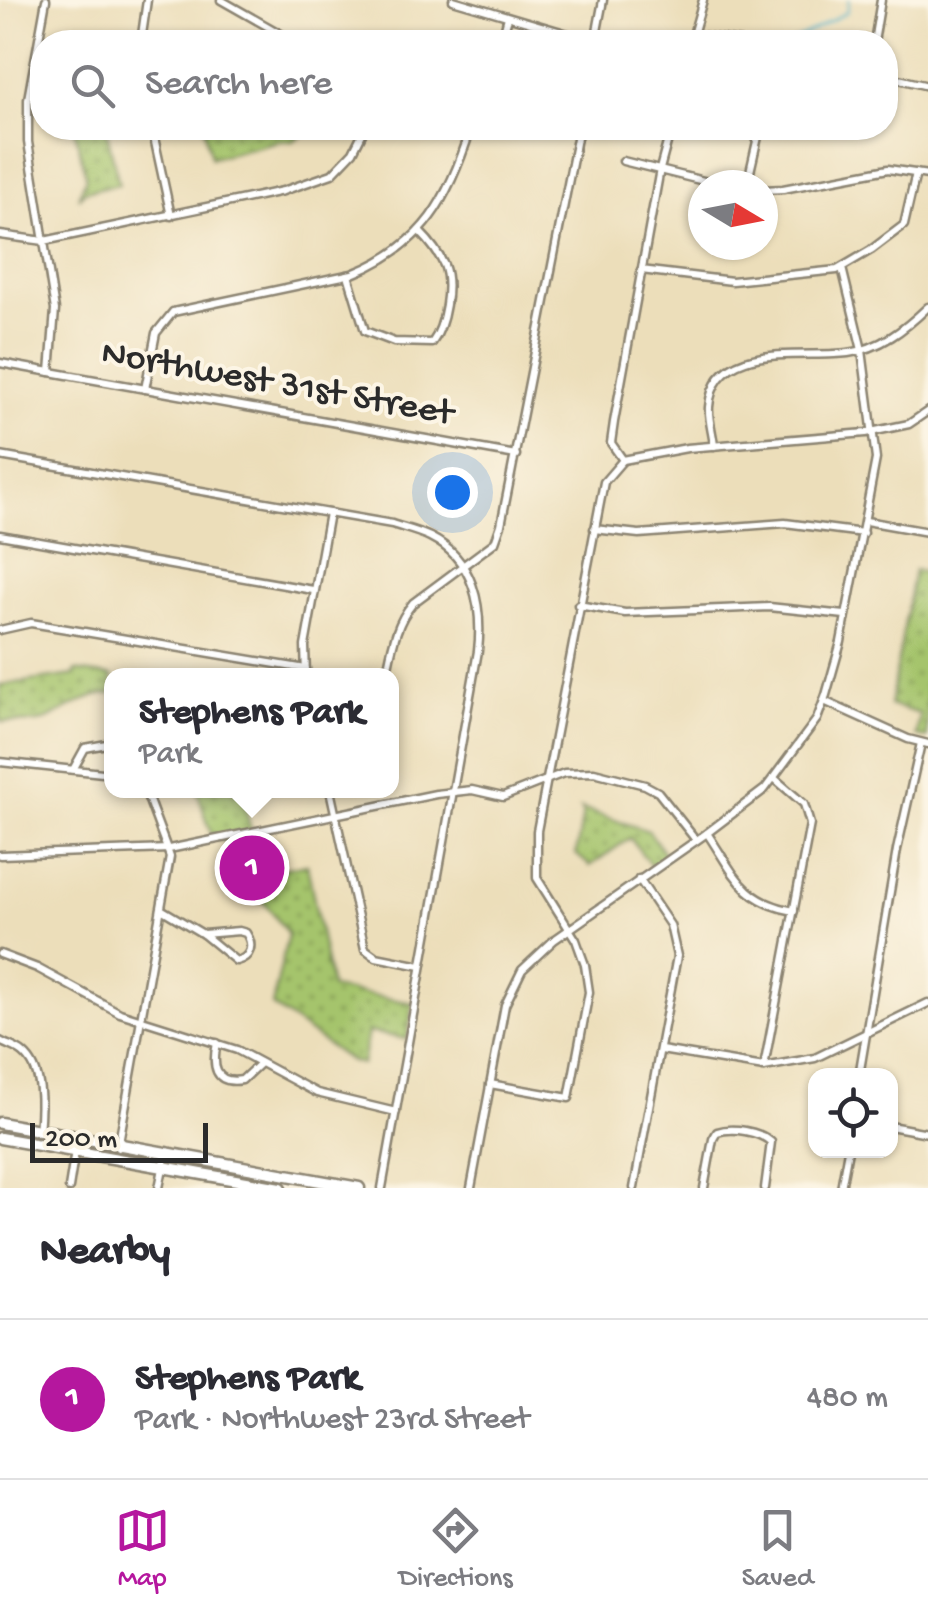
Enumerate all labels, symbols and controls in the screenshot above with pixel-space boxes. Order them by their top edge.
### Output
search box [30,30,898,140]
icon: search [65,58,120,113]
text: Search here [145,63,332,107]
north arrow [688,170,778,260]
street label: Northwest 31st Street [98,332,460,438]
your location [427,467,478,518]
popup [104,668,399,798]
text: Stephens Park [139,692,364,736]
text: Park [139,736,200,774]
pin: 1 [220,830,284,906]
map controls [808,1068,898,1158]
button: locate [808,1068,898,1158]
scale bar [30,1118,208,1162]
text: 200 m [45,1124,117,1157]
text: Nearby [40,1229,170,1278]
text: Stephens Park [135,1358,360,1402]
text: 1 [66,1380,79,1418]
text: 480 m [807,1380,888,1418]
text: Park · Northwest 23rd Street [135,1402,529,1440]
tab: Map [115,1503,170,1596]
tab: Directions [399,1503,513,1596]
tab: Saved [742,1503,813,1596]

